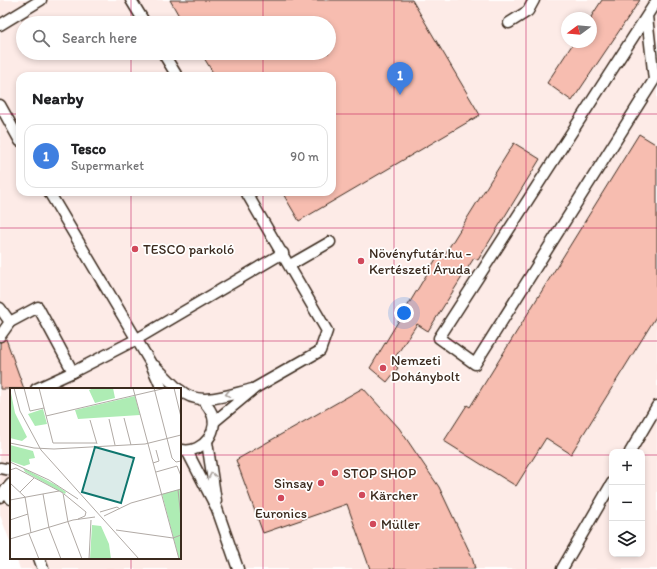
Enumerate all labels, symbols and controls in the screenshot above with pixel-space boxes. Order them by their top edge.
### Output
north arrow [561,12,597,48]
search box [16,16,336,60]
icon: search [30,27,52,49]
text: Search here [62,29,137,47]
pin: 1 [387,62,413,95]
text: Nearby [32,88,84,108]
text: Tesco [71,140,106,158]
text: 1 [43,149,49,164]
text: 90 m [290,149,319,164]
text: Supermarket [71,158,144,173]
place label: TESCO parkoló [143,241,234,258]
marker: TESCO parkoló [130,244,140,254]
place label: Növényfutár.hu - Kertészeti Áruda [369,245,472,278]
marker: Növényfutár.hu - Kertészeti Áruda [356,256,366,266]
your location [394,303,414,323]
place label: Nemzeti Dohánybolt [391,352,460,385]
marker: Nemzeti Dohánybolt [378,363,388,373]
inset map [10,388,181,559]
one-way arrow [225,390,231,398]
map controls [609,449,645,557]
button: + [609,449,645,485]
place label: STOP SHOP [343,465,416,482]
marker: STOP SHOP [330,468,340,478]
one-way arrow [208,472,217,478]
place label: Sinsay [274,475,313,492]
marker: Sinsay [316,478,326,488]
button: − [609,485,645,521]
place label: Kärcher [370,487,418,504]
marker: Kärcher [357,490,367,500]
marker: Euronics [276,493,286,503]
place label: Euronics [255,505,307,522]
place label: Müller [381,516,420,533]
marker: Müller [368,519,378,529]
button: layers [609,521,645,557]

